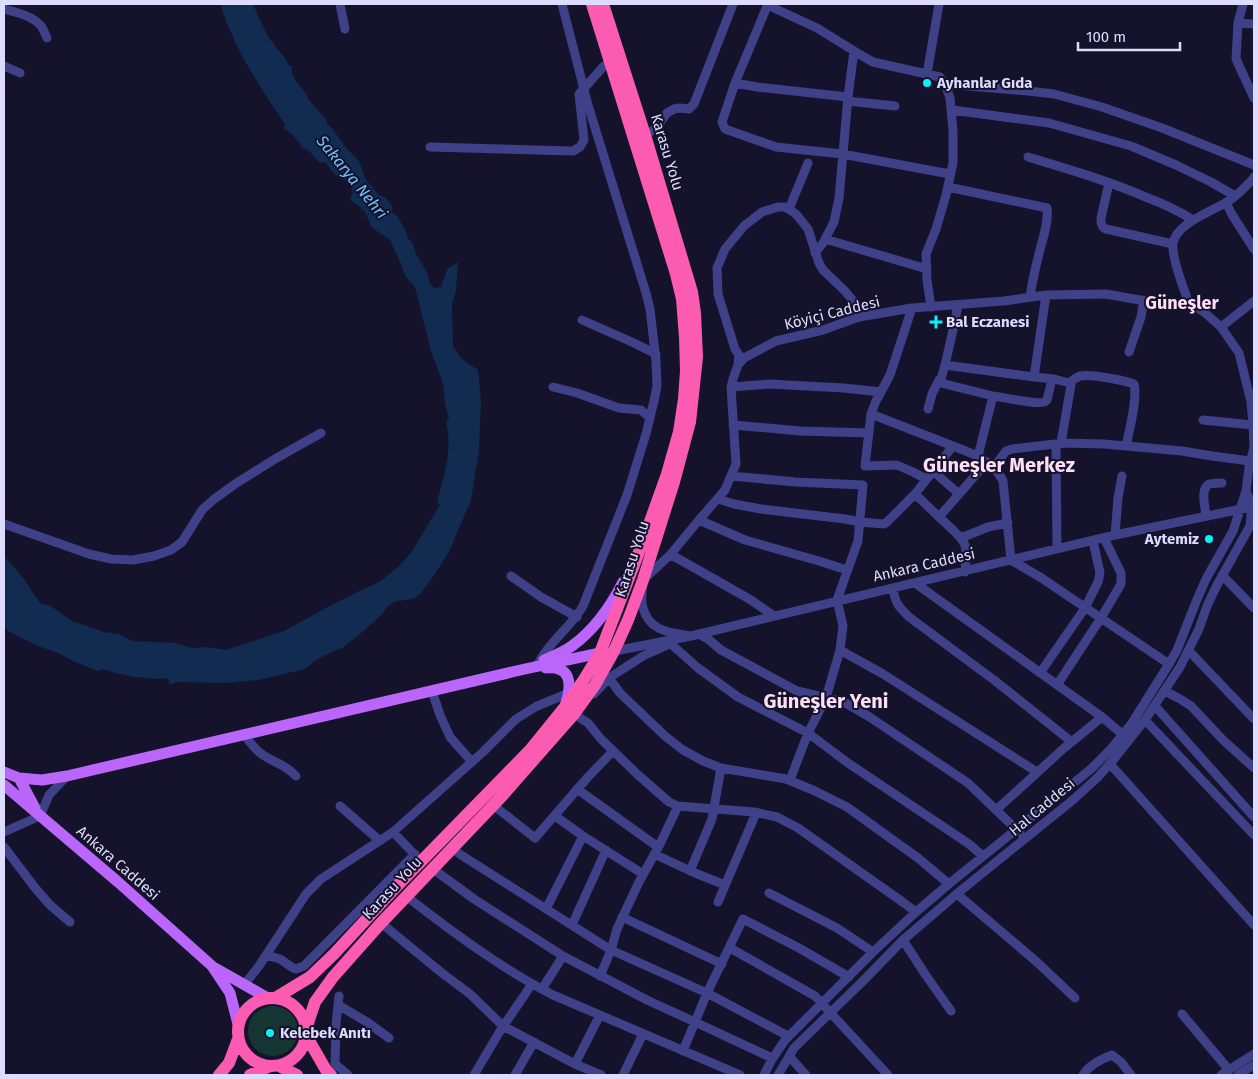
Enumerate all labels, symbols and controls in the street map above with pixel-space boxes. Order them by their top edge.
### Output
scale bar [1078,20,1180,52]
text: 100 m [1086,28,1126,46]
place label: Ayhanlar Gıda [936,74,1032,92]
marker: Ayhanlar Gıda [921,77,933,89]
street label: Karasu Yolu [647,112,687,192]
water label: Sakarya Nehri [312,131,392,223]
street label: Köyiçi Caddesi [782,292,882,334]
district label: Güneşler [1145,292,1219,314]
place label: Bal Eczanesi [946,313,1029,331]
marker: Bal Eczanesi [930,316,942,328]
district label: Güneşler Merkez [923,453,1075,477]
street label: Karasu Yolu [611,519,653,599]
place label: Aytemiz [1144,530,1199,548]
marker: Aytemiz [1203,533,1215,545]
street label: Ankara Caddesi [871,545,977,585]
district label: Güneşler Yeni [764,689,889,713]
street label: Hal Caddesi [1005,774,1079,840]
street label: Ankara Caddesi [73,822,163,904]
street label: Karasu Yolu [358,853,426,923]
place label: Kelebek Anıtı [280,1024,371,1042]
marker: Kelebek Anıtı [264,1027,276,1039]

